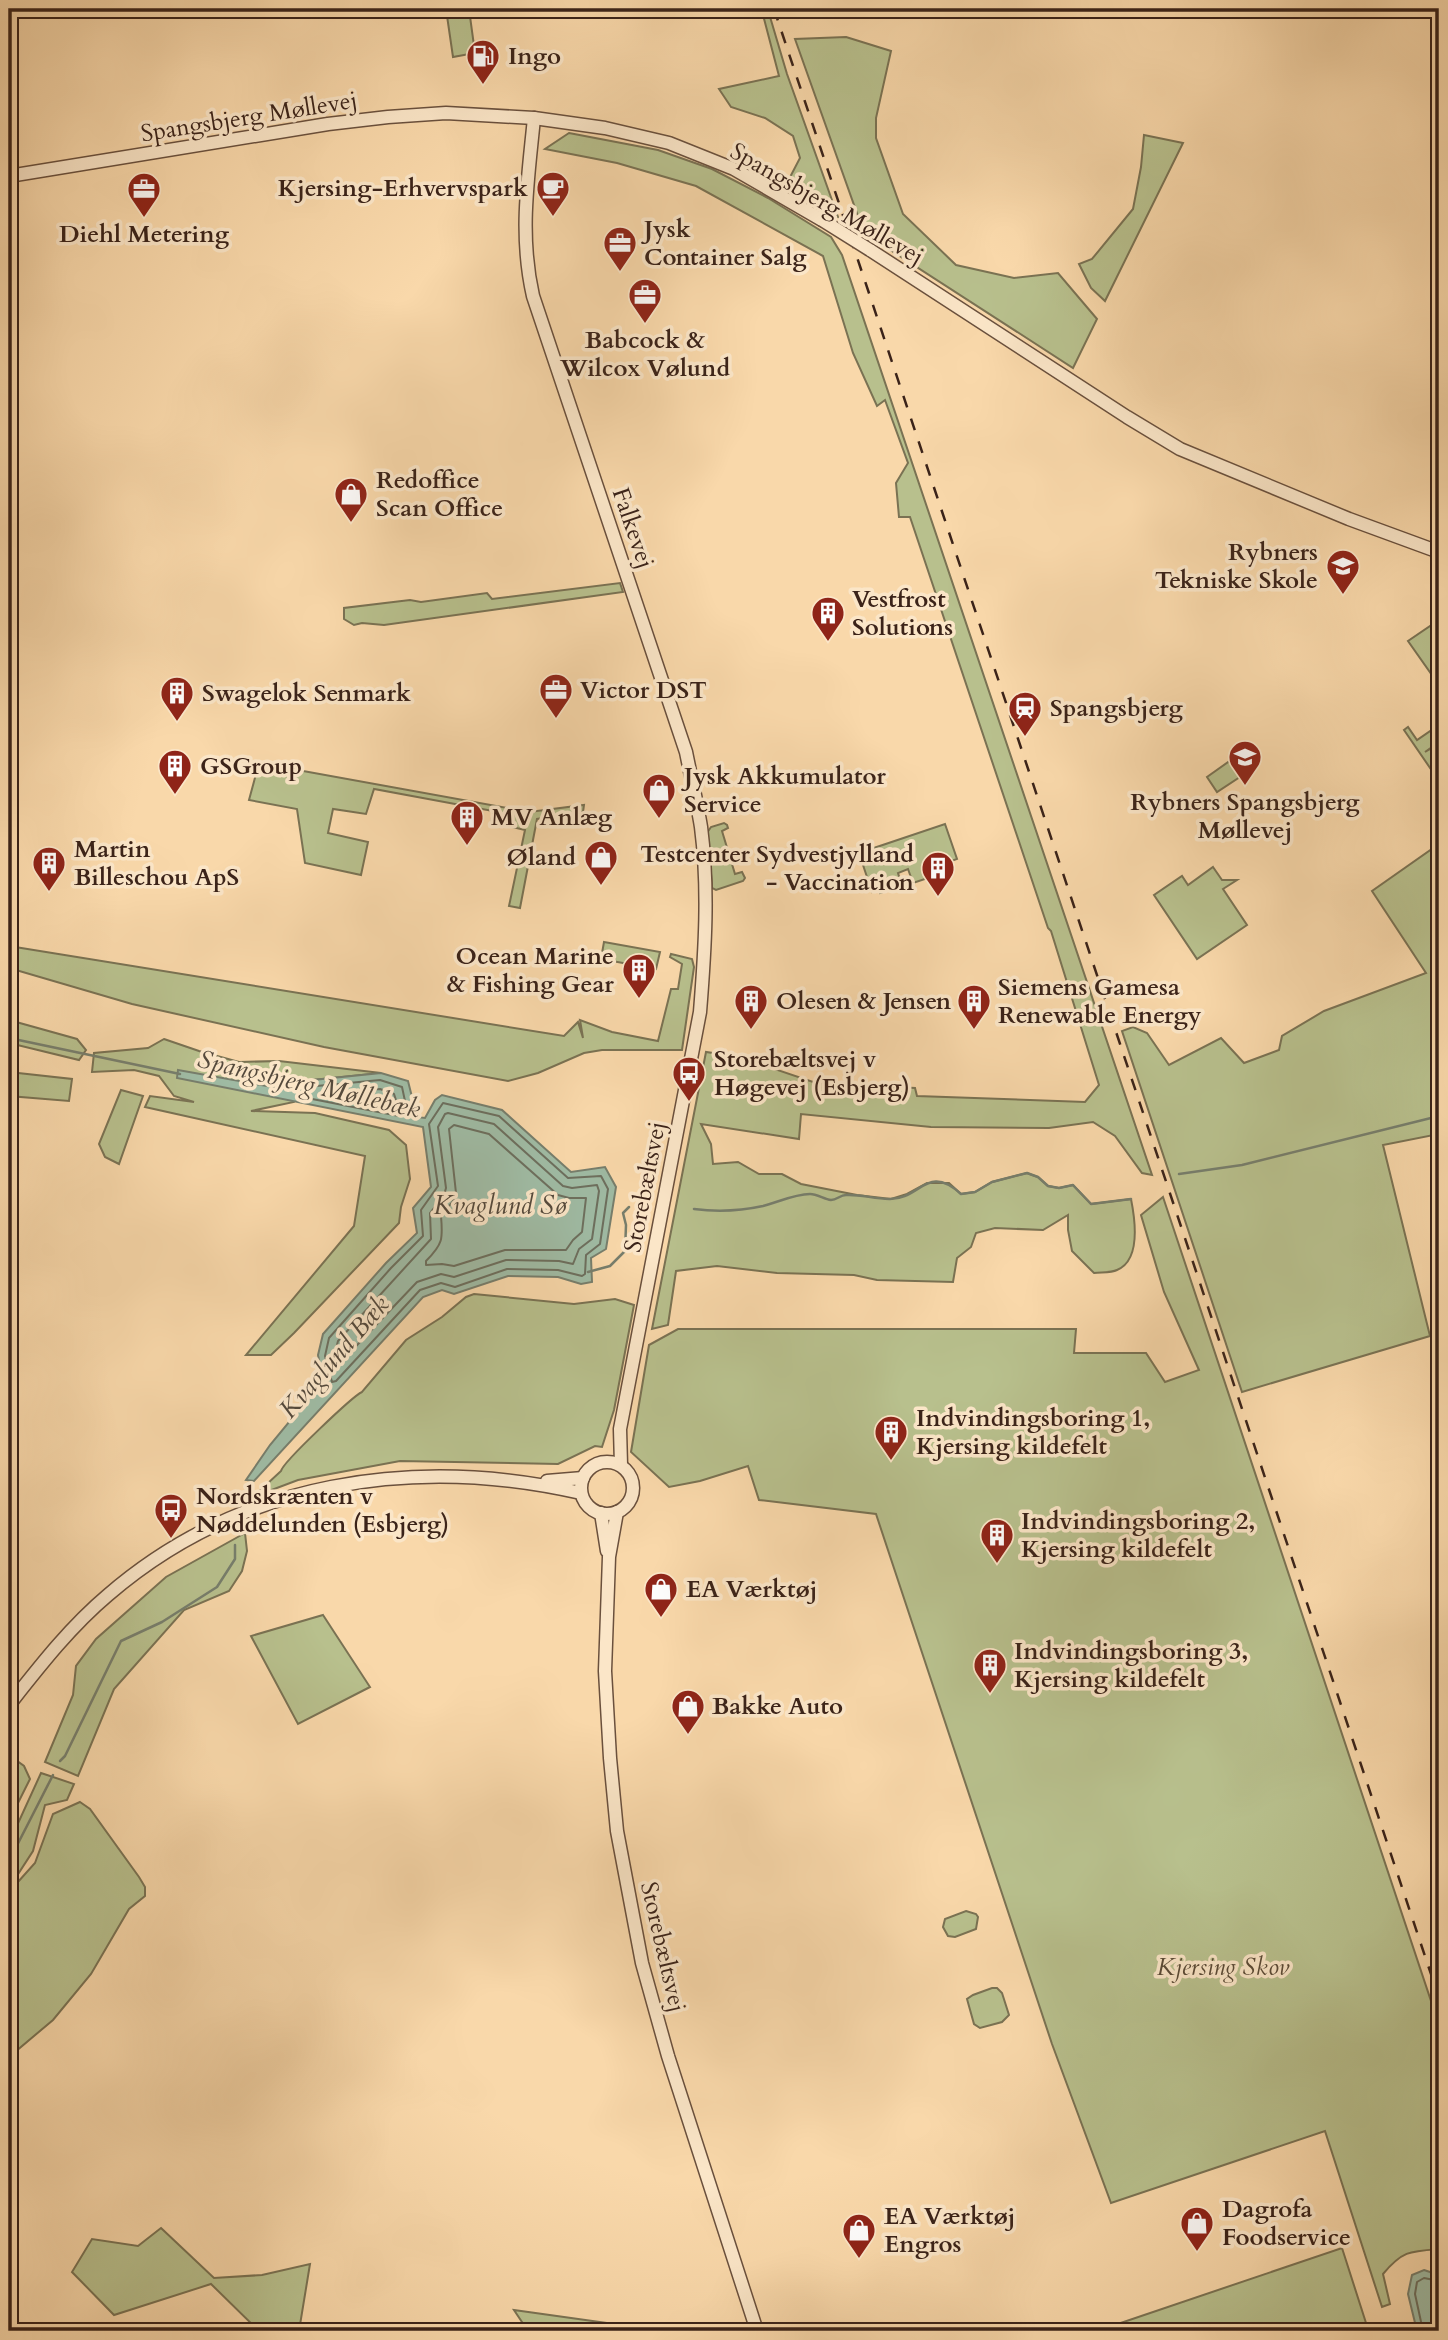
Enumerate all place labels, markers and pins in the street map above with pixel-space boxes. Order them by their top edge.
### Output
fuel station icon: Ingo [464,37,502,86]
place label: Ingo [508,40,561,73]
cafe icon: Kjersing-Erhvervspark [534,169,572,218]
office icon: Diehl Metering [125,170,163,219]
place label: Kjersing-Erhvervspark [278,172,528,205]
place label: Jysk Container Salg [641,213,807,274]
place label: Diehl Metering [59,218,230,251]
office icon: Jysk Container Salg [601,224,639,273]
office icon: Babcock & Wilcox Vølund [626,276,664,325]
place label: Babcock & Wilcox Vølund [559,324,730,385]
place label: Redoffice Scan Office [376,464,503,525]
shop icon: Redoffice Scan Office [332,475,370,524]
place label: Rybners Tekniske Skole [1155,536,1318,597]
school or university icon: Rybners Tekniske Skole [1324,547,1362,596]
place label: Vestfrost Solutions [852,583,953,644]
building icon: Vestfrost Solutions [809,594,847,643]
office icon: Victor DST [537,671,575,720]
building icon: Swagelok Senmark [158,674,196,723]
place label: Victor DST [580,674,707,707]
place label: Swagelok Senmark [202,677,411,710]
station icon: Spangsbjerg [1006,689,1044,738]
place label: Spangsbjerg [1050,692,1184,725]
school or university icon: Rybners Spangsbjerg Møllevej [1226,738,1264,787]
building icon: GSGroup [156,747,194,796]
place label: GSGroup [200,750,302,783]
place label: Jysk Akkumulator Service [681,760,886,821]
shop icon: Jysk Akkumulator Service [640,771,678,820]
place label: Rybners Spangsbjerg Møllevej [1130,786,1360,847]
building icon: MV Anlæg [448,798,486,847]
place label: MV Anlæg [491,801,613,834]
place label: Martin Billeschou ApS [74,833,239,894]
shop icon: Øland [582,838,620,887]
place label: Testcenter Sydvestjylland - Vaccination [640,838,915,899]
place label: Øland [507,841,576,874]
building icon: Martin Billeschou ApS [30,844,68,893]
building icon: Testcenter Sydvestjylland - Vaccination [919,849,957,898]
place label: Ocean Marine & Fishing Gear [447,940,614,1001]
building icon: Ocean Marine & Fishing Gear [620,951,658,1000]
place label: Siemens Gamesa Renewable Energy [998,971,1202,1032]
building icon: Olesen & Jensen [732,982,770,1031]
building icon: Siemens Gamesa Renewable Energy [955,982,993,1031]
place label: Olesen & Jensen [776,985,952,1018]
place label: Storebæltsvej v Høgevej (Esbjerg) [714,1043,910,1104]
bus stop icon: Storebæltsvej v Høgevej (Esbjerg) [670,1054,708,1103]
place label: Indvindingsboring 1, Kjersing kildefelt [916,1402,1150,1463]
building icon: Indvindingsboring 1, Kjersing kildefelt [872,1413,910,1462]
place label: Nordskrænten v Nøddelunden (Esbjerg) [196,1480,449,1541]
bus stop icon: Nordskrænten v Nøddelunden (Esbjerg) [152,1491,190,1540]
place label: Indvindingsboring 2, Kjersing kildefelt [1021,1505,1255,1566]
building icon: Indvindingsboring 2, Kjersing kildefelt [978,1516,1016,1565]
shop icon: EA Værktøj [642,1570,680,1619]
place label: EA Værktøj [686,1573,818,1606]
place label: Indvindingsboring 3, Kjersing kildefelt [1014,1635,1248,1696]
building icon: Indvindingsboring 3, Kjersing kildefelt [971,1646,1009,1695]
shop icon: Bakke Auto [669,1687,707,1736]
place label: Bakke Auto [712,1690,843,1723]
place label: Dagrofa Foodservice [1222,2193,1351,2254]
place label: EA Værktøj Engros [884,2200,1016,2261]
shop icon: Dagrofa Foodservice [1178,2204,1216,2253]
shop icon: EA Værktøj Engros [840,2211,878,2260]

